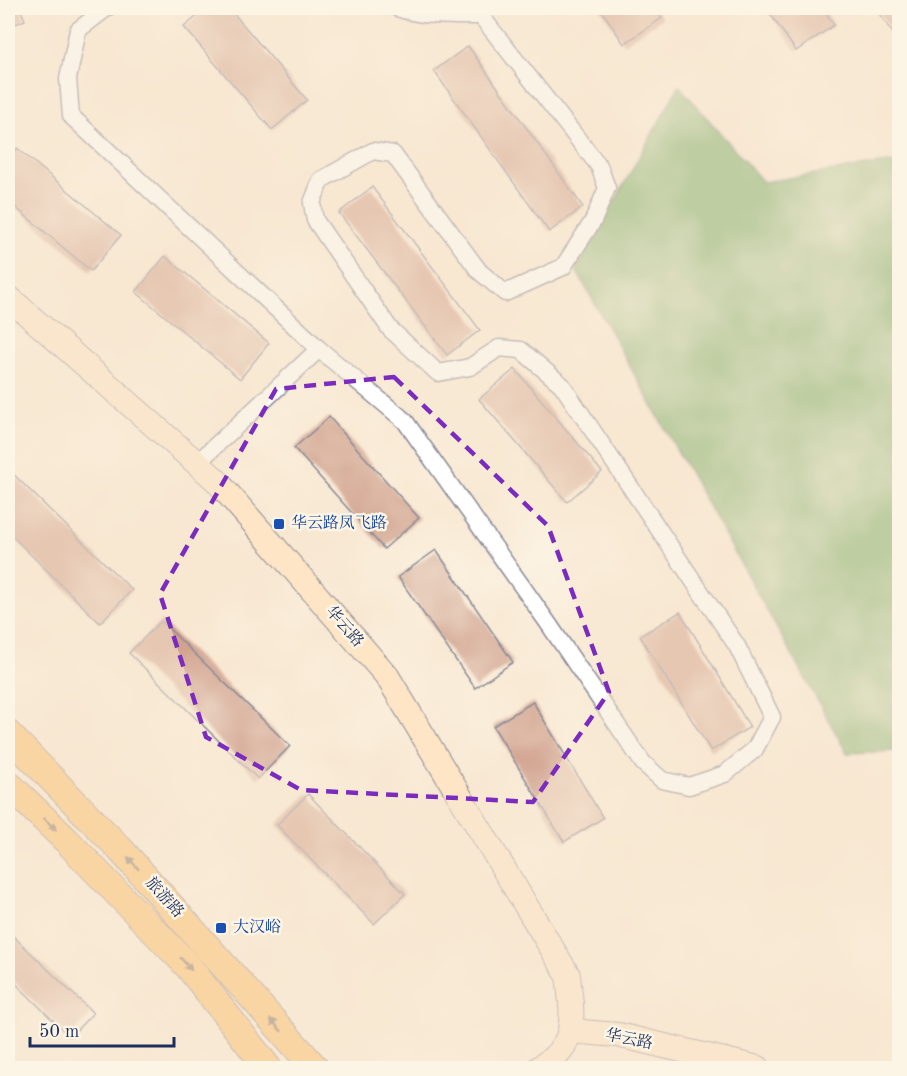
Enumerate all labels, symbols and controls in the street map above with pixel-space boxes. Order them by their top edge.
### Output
place label: 华云路凤飞路 [291,514,387,532]
marker: 华云路凤飞路 [272,517,286,531]
street label: 华云路 [322,602,367,650]
one-way arrow [42,817,56,831]
one-way arrow [127,856,140,871]
street label: 旅游路 [142,873,187,921]
place label: 大汉峪 [233,918,281,936]
marker: 大汉峪 [214,921,228,935]
one-way arrow [179,956,192,971]
scale bar [30,1010,174,1048]
one-way arrow [270,1018,283,1033]
text: 50 m [39,1023,79,1041]
street label: 华云路 [604,1026,654,1052]

